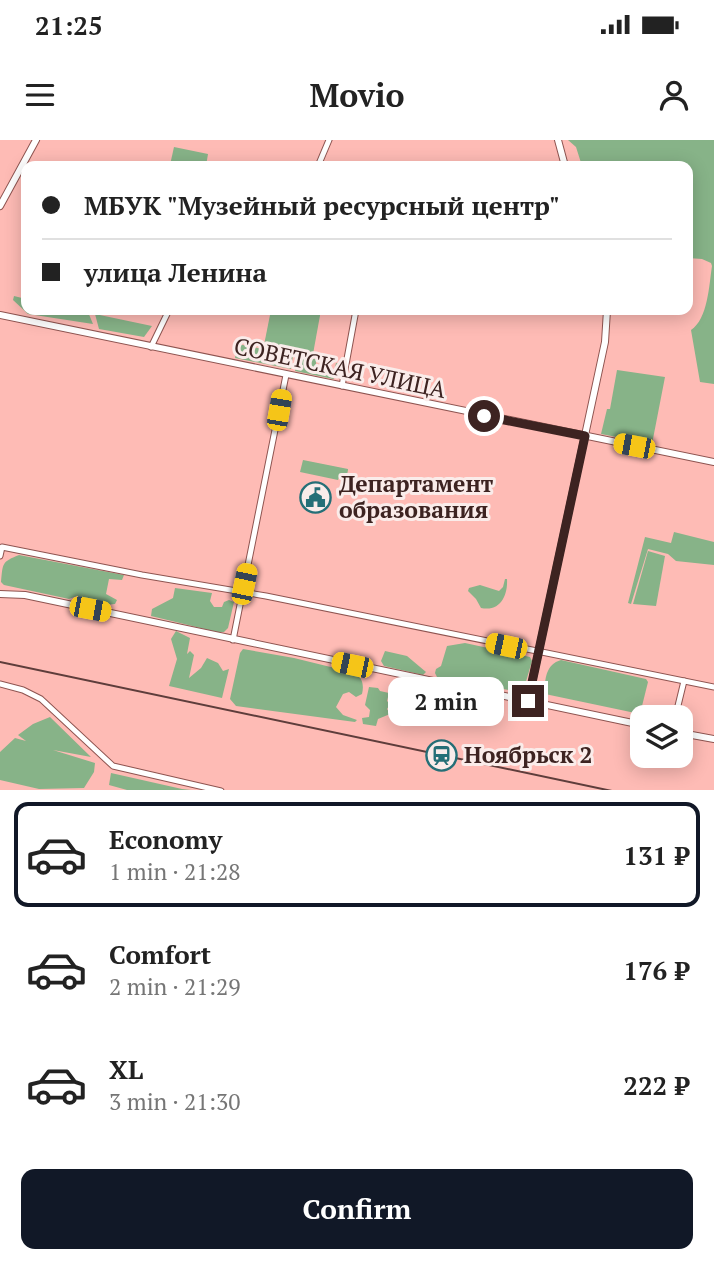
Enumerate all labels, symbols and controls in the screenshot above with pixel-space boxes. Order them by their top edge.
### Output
text: 21:25 [35,8,103,42]
text: Movio [309,74,405,116]
icon: menu [21,76,59,114]
icon: person [655,76,693,114]
text: МБУК "Музейный ресурсный центр" [84,188,560,222]
text: улица Ленина [84,255,267,289]
street label: СОВЕТСКАЯ УЛИЦА [231,330,449,405]
car [266,387,293,433]
route start [468,400,500,432]
car [612,432,657,460]
place label: Департамент образования [339,468,494,525]
public building icon: Департамент образования [299,480,333,514]
car [230,561,259,607]
car [68,595,113,623]
car [484,631,529,661]
car [330,650,375,680]
callout: 2 min [388,676,504,726]
route end [512,685,544,717]
text: 2 min [415,686,477,717]
map controls [630,705,693,768]
button: layers [630,705,693,768]
station icon: Ноябрьск 2 [424,738,458,772]
place label: Ноябрьск 2 [464,739,593,770]
text: Economy [109,822,222,856]
icon: car [25,823,88,886]
text: 131 ₽ [623,838,689,872]
text: 1 min · 21:28 [109,856,241,887]
text: Comfort [109,937,211,971]
icon: car [25,938,88,1001]
text: 176 ₽ [623,953,689,987]
text: 2 min · 21:29 [109,971,241,1002]
text: XL [109,1052,143,1086]
icon: car [25,1053,88,1116]
text: 222 ₽ [623,1068,689,1102]
text: 3 min · 21:30 [109,1086,241,1117]
button: Confirm [21,1169,693,1249]

